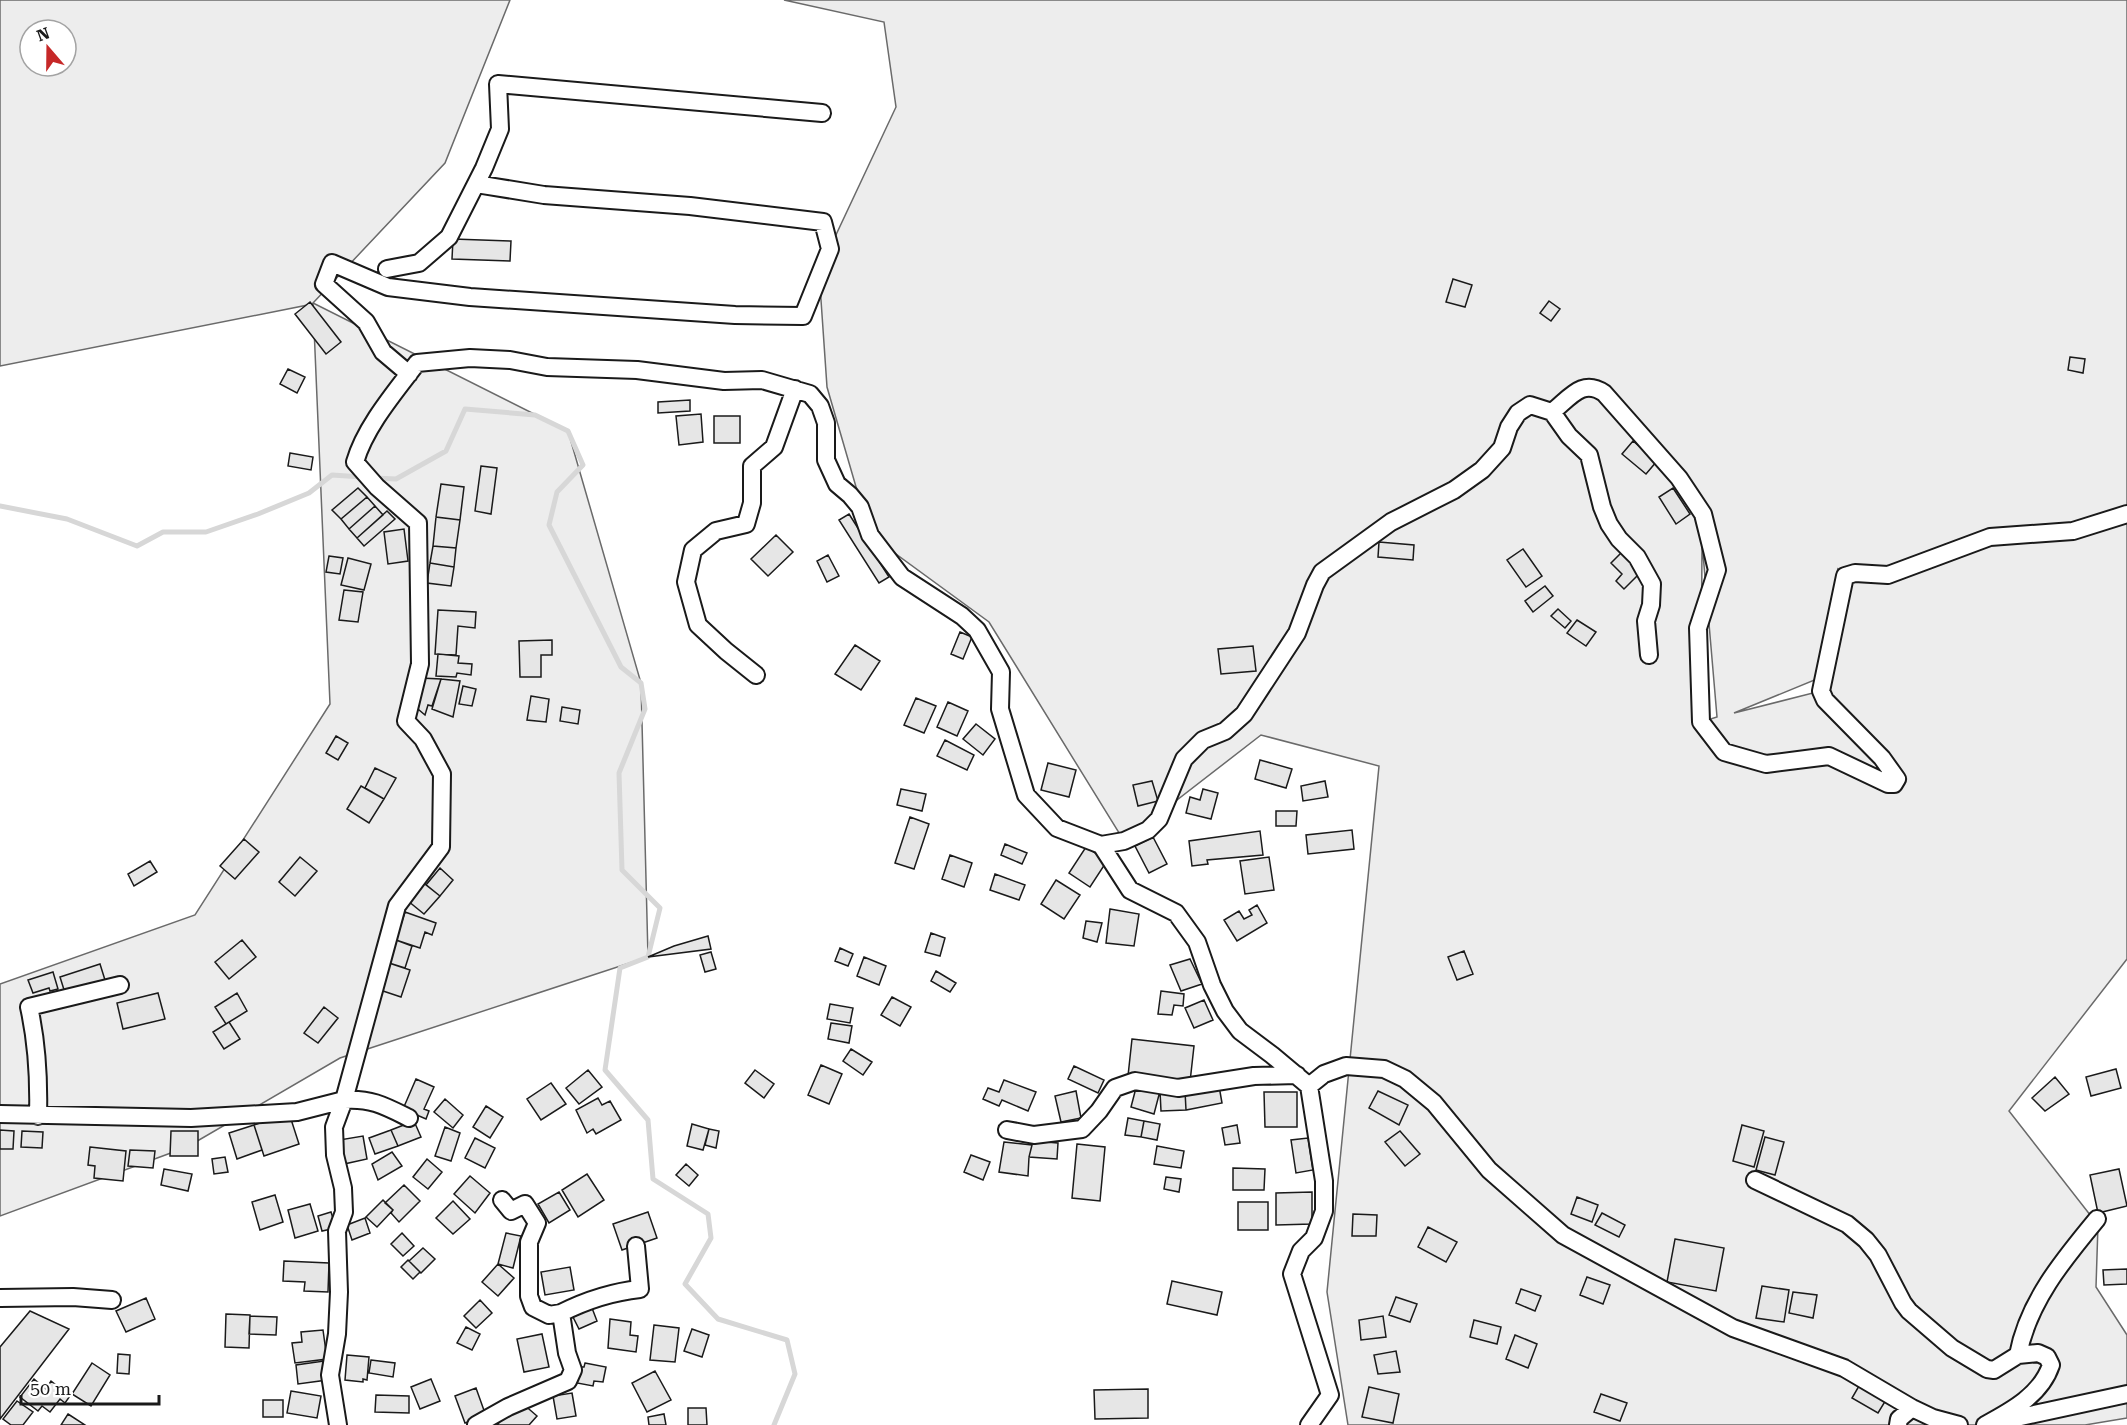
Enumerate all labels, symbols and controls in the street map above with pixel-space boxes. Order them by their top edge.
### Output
north arrow [18,18,78,78]
text: N [34,23,52,45]
scale bar [21,1368,159,1406]
text: 50 m [30,1378,71,1399]

